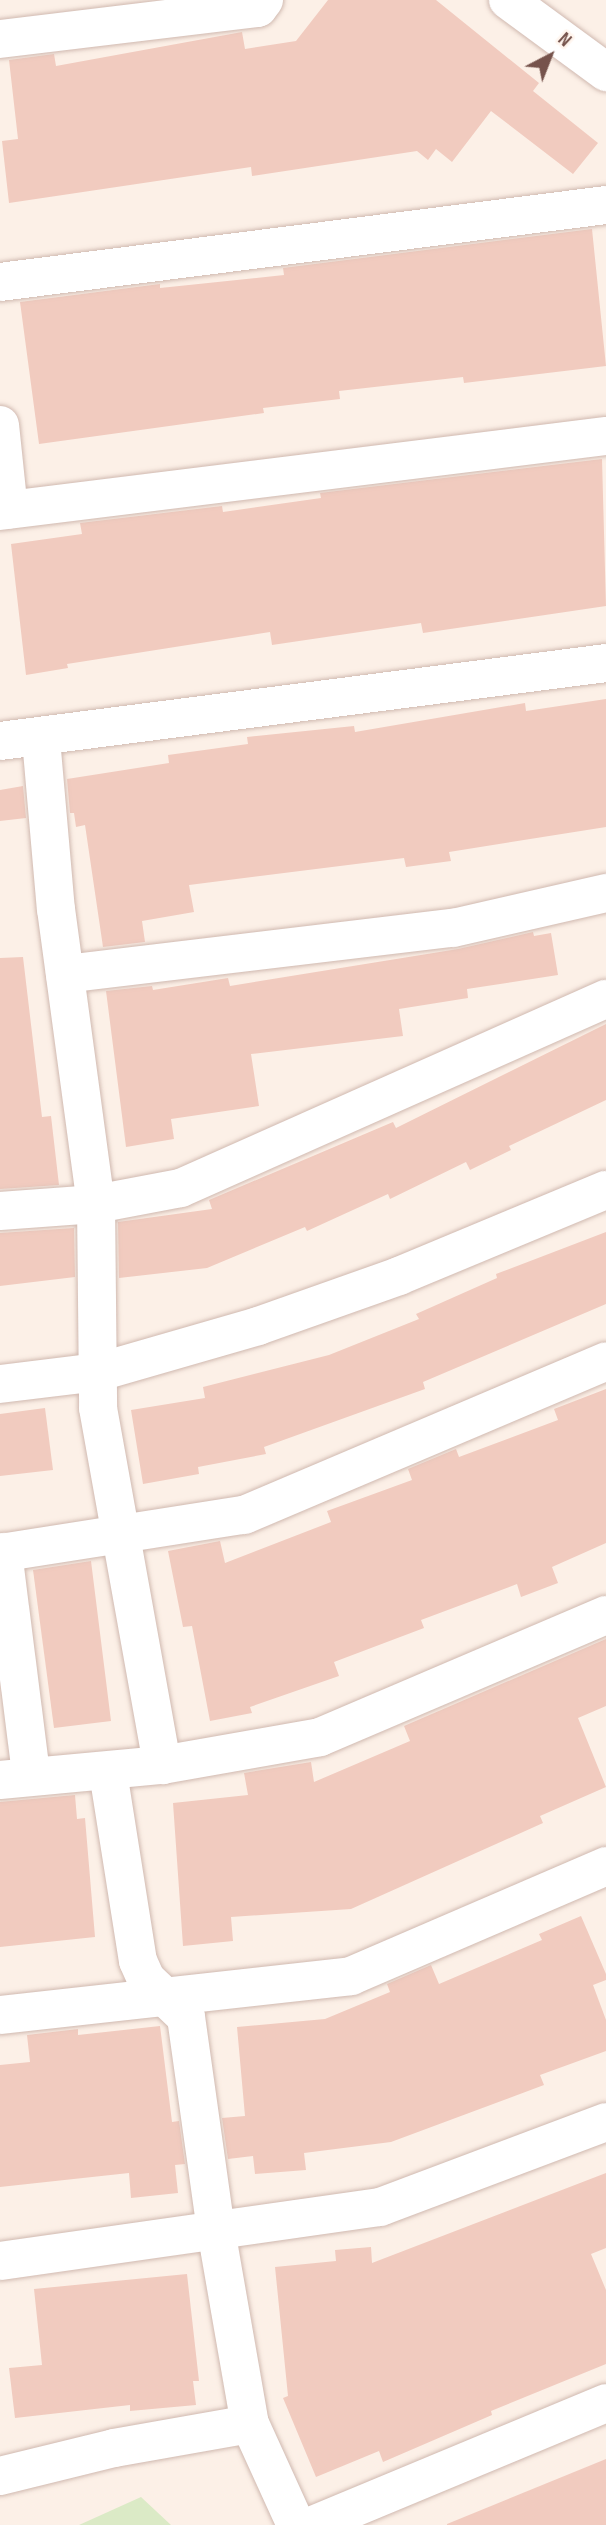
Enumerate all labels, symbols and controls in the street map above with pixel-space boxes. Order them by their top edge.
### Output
north arrow [515,21,585,91]
text: N [553,28,576,52]

